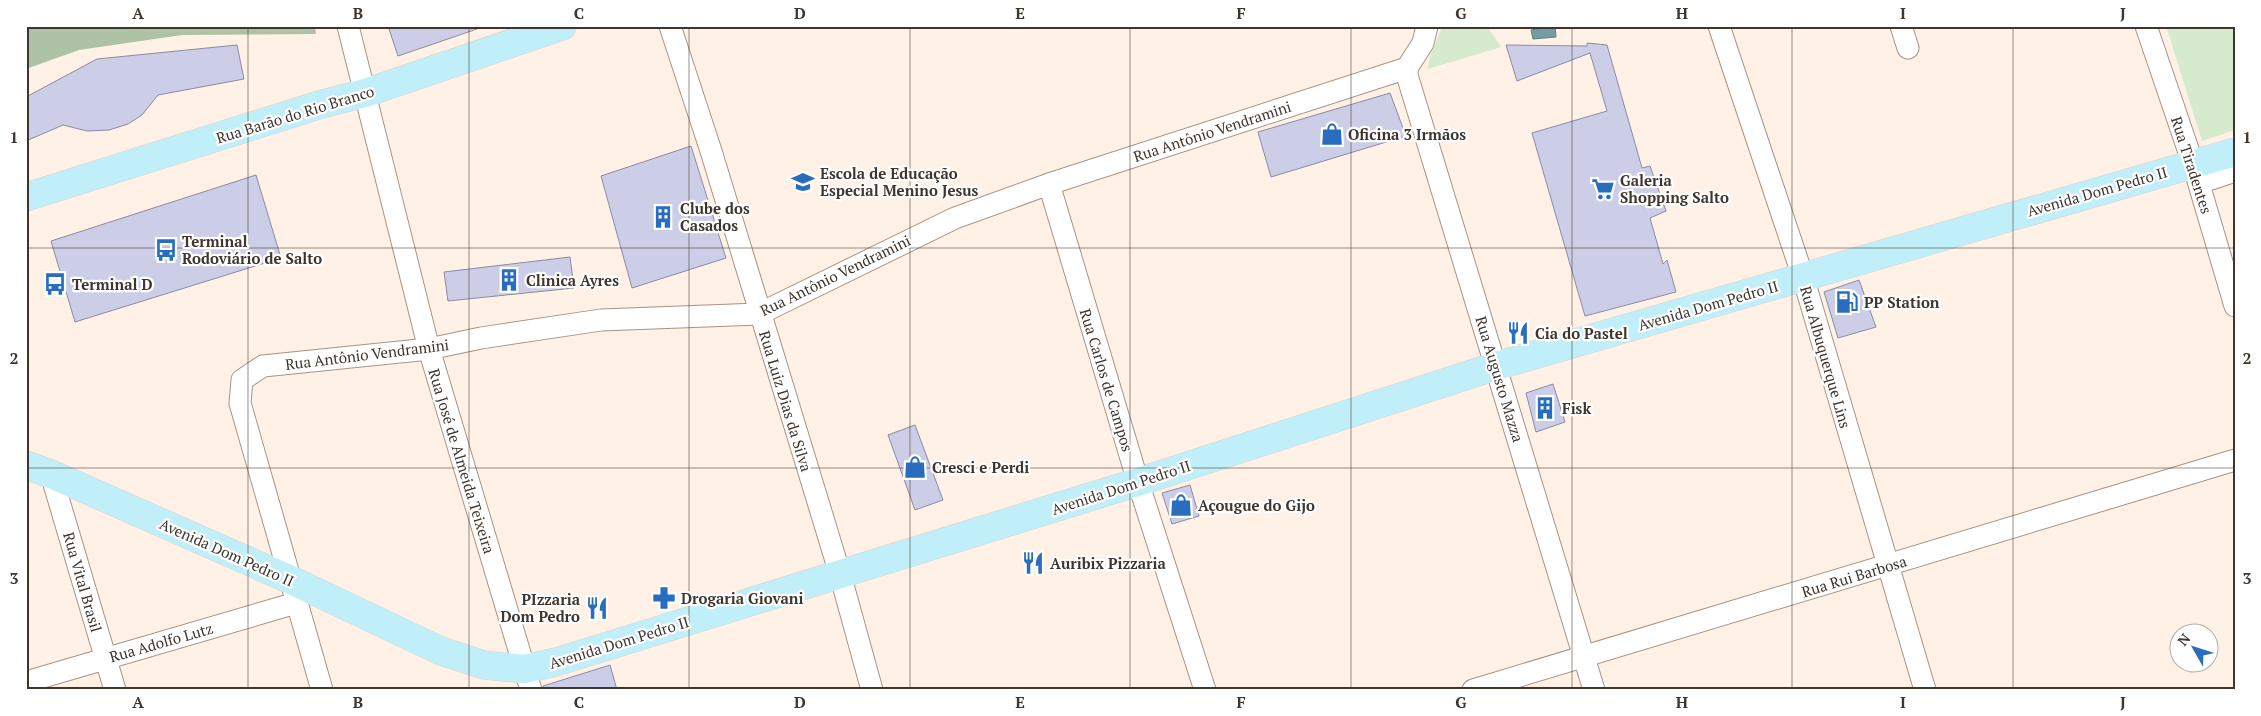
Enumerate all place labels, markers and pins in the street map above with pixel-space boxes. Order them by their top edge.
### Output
shop icon: Oficina 3 Irmãos [1319,121,1345,147]
place label: Oficina 3 Irmãos [1348,124,1466,144]
place label: Escola de Educação Especial Menino Jesus [820,163,979,200]
school or university icon: Escola de Educação Especial Menino Jesus [790,169,816,195]
place label: Galeria Shopping Salto [1620,170,1729,207]
supermarket icon: Galeria Shopping Salto [1590,176,1616,202]
place label: Clube dos Casados [680,198,750,235]
building icon: Clube dos Casados [650,204,676,230]
place label: Terminal Rodoviário de Salto [182,231,322,268]
bus stop icon: Terminal Rodoviário de Salto [153,237,179,263]
building icon: Clinica Ayres [496,267,522,293]
place label: Clinica Ayres [526,270,619,290]
bus stop icon: Terminal D [42,271,68,297]
place label: Terminal D [72,274,153,294]
fuel station icon: PP Station [1834,289,1860,315]
place label: PP Station [1864,292,1940,312]
restaurant icon: Cia do Pastel [1505,320,1531,346]
place label: Cia do Pastel [1535,323,1628,343]
building icon: Fisk [1532,395,1558,421]
place label: Fisk [1562,398,1591,418]
shop icon: Cresci e Perdi [902,454,928,480]
place label: Cresci e Perdi [932,457,1029,477]
shop icon: Açougue do Gijo [1168,492,1194,518]
place label: Açougue do Gijo [1198,495,1315,515]
restaurant icon: Auribix Pizzaria [1020,550,1046,576]
place label: Auribix Pizzaria [1050,553,1167,573]
pharmacy icon: Drogaria Giovani [651,585,677,611]
place label: Drogaria Giovani [681,588,803,608]
place label: PIzzaria Dom Pedro [501,589,581,626]
restaurant icon: PIzzaria Dom Pedro [584,595,610,621]

